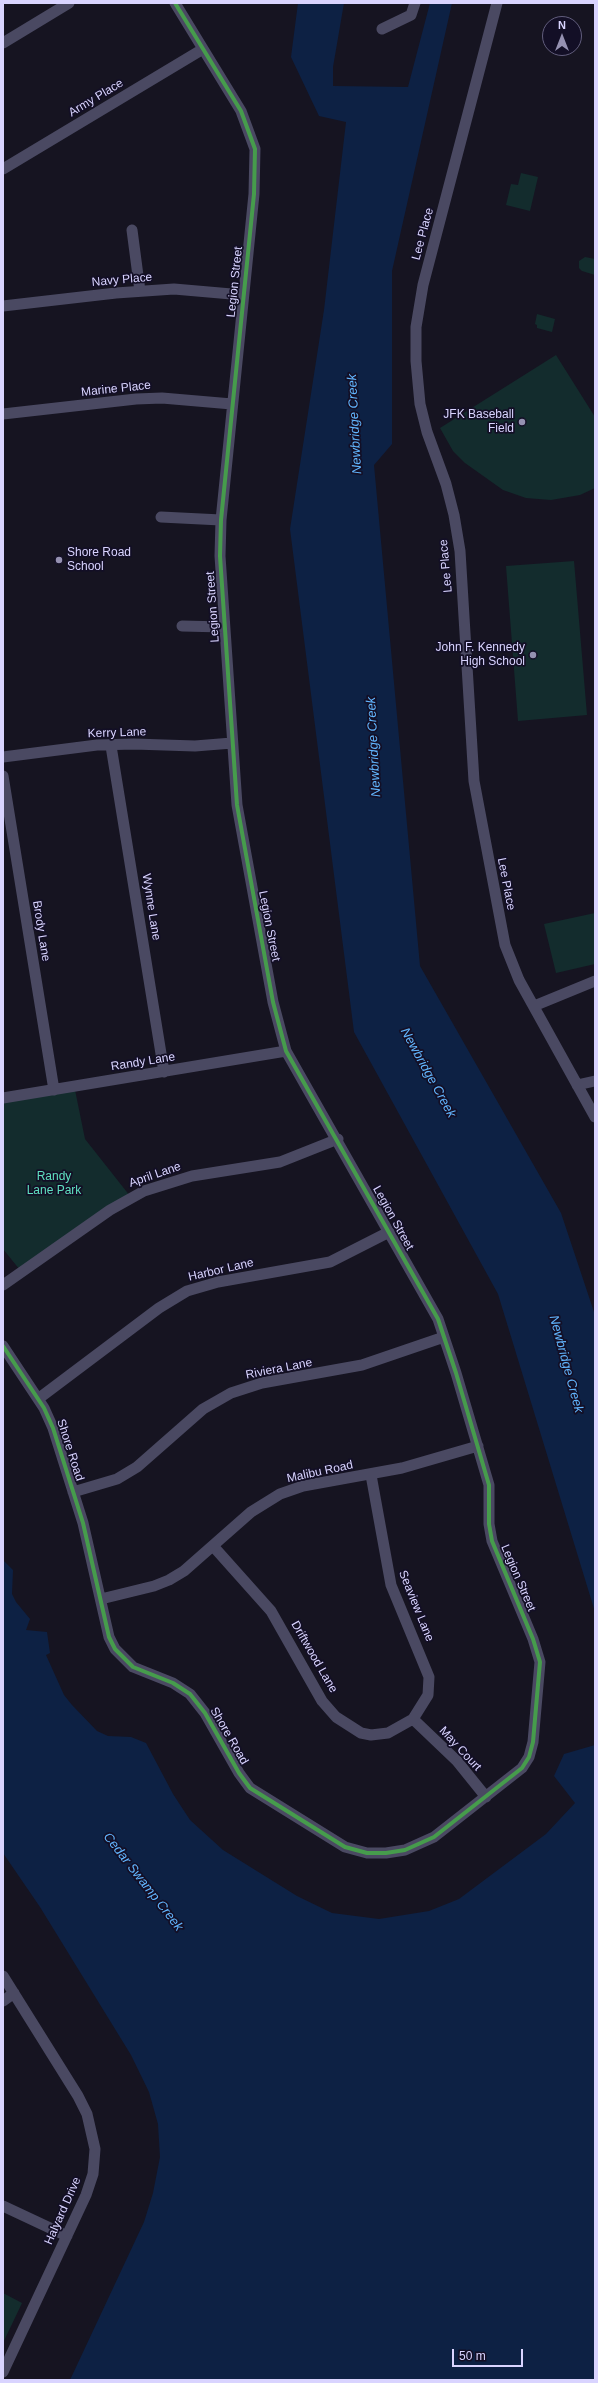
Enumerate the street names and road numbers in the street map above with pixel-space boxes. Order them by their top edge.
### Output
street label: Army Place [66,76,126,120]
street label: Lee Place [409,206,437,262]
street label: Legion Street [224,246,246,318]
street label: Navy Place [91,270,153,290]
street label: Marine Place [80,378,152,400]
street label: Lee Place [437,539,455,593]
street label: Legion Street [203,571,223,643]
street label: Kerry Lane [87,725,147,741]
street label: Lee Place [494,856,518,912]
street label: Wynne Lane [139,873,163,941]
street label: Legion Street [255,890,283,962]
street label: Brody Lane [29,900,53,962]
street label: Randy Lane [110,1050,176,1074]
street label: April Lane [127,1159,183,1191]
street label: Legion Street [369,1183,417,1253]
street label: Harbor Lane [187,1255,255,1285]
street label: Riviera Lane [245,1356,313,1382]
street label: Shore Road [53,1417,87,1483]
street label: Malibu Road [286,1458,354,1486]
street label: Legion Street [497,1542,539,1614]
street label: Seaview Lane [395,1568,437,1644]
street label: Driftwood Lane [288,1618,340,1696]
street label: Shore Road [207,1705,251,1767]
street label: May Court [436,1724,484,1774]
street label: Halyard Drive [42,2175,84,2247]

